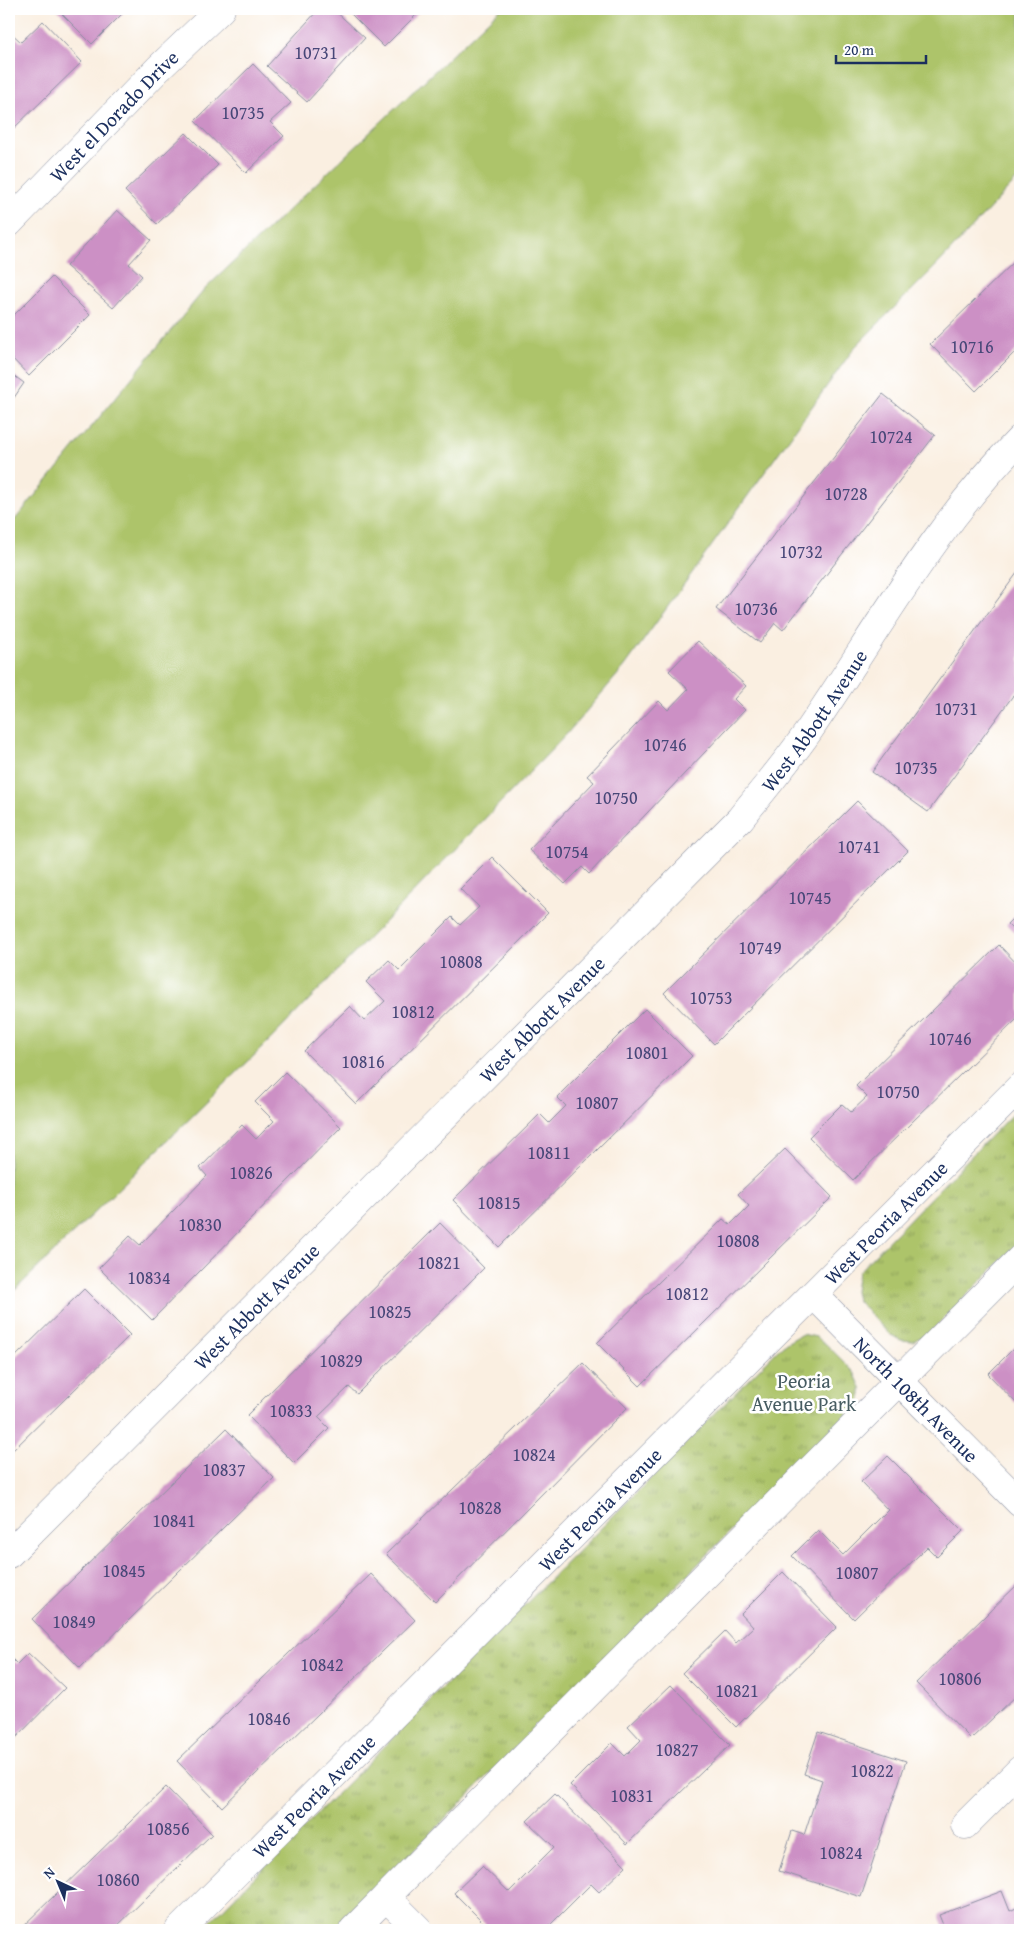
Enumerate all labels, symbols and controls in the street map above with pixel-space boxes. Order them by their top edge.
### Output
scale bar [836,32,926,64]
house number: 10731 [294,39,338,66]
text: 20 m [844,39,875,60]
street label: West el Dorado Drive [42,43,185,188]
house number: 10735 [221,99,265,126]
house number: 10716 [950,333,994,360]
house number: 10724 [869,423,913,450]
house number: 10728 [824,480,868,507]
house number: 10732 [779,538,823,565]
house number: 10736 [734,595,778,622]
street label: West Abbott Avenue [753,643,874,797]
house number: 10731 [934,695,978,722]
house number: 10746 [643,731,687,758]
house number: 10735 [894,754,938,781]
house number: 10750 [594,784,638,811]
house number: 10741 [837,833,881,860]
house number: 10754 [545,838,589,865]
house number: 10745 [788,884,832,911]
house number: 10749 [738,934,782,961]
house number: 10808 [439,948,483,975]
street label: West Abbott Avenue [472,949,611,1089]
house number: 10753 [689,984,733,1011]
house number: 10812 [391,998,435,1025]
house number: 10746 [928,1025,972,1052]
house number: 10801 [625,1039,669,1066]
house number: 10816 [341,1048,385,1075]
house number: 10750 [876,1078,920,1105]
house number: 10807 [575,1089,619,1116]
house number: 10811 [527,1139,571,1166]
street label: West Peoria Avenue [817,1154,954,1291]
house number: 10826 [229,1159,273,1186]
house number: 10815 [477,1189,521,1216]
house number: 10830 [178,1211,222,1238]
house number: 10808 [716,1227,760,1254]
street label: West Abbott Avenue [186,1236,325,1376]
house number: 10821 [417,1249,461,1276]
house number: 10834 [127,1264,171,1291]
house number: 10812 [665,1280,709,1307]
house number: 10825 [368,1298,412,1325]
street label: North 108th Avenue [848,1329,986,1468]
house number: 10829 [319,1347,363,1374]
park label: Peoria Avenue Park [752,1366,857,1418]
house number: 10833 [269,1397,313,1424]
street label: West Peoria Avenue [531,1440,668,1577]
house number: 10824 [512,1441,556,1468]
house number: 10837 [202,1456,246,1483]
house number: 10828 [458,1494,502,1521]
house number: 10841 [152,1507,196,1534]
house number: 10845 [102,1557,146,1584]
house number: 10807 [835,1559,879,1586]
house number: 10849 [52,1608,96,1635]
house number: 10842 [300,1651,344,1678]
house number: 10806 [938,1665,982,1692]
house number: 10821 [715,1677,759,1704]
house number: 10846 [247,1705,291,1732]
street label: West Peoria Avenue [245,1727,382,1864]
house number: 10827 [655,1736,699,1763]
house number: 10822 [850,1757,894,1784]
house number: 10831 [610,1782,654,1809]
house number: 10856 [146,1815,190,1842]
house number: 10824 [819,1839,863,1866]
north arrow [32,1856,82,1906]
text: N [39,1862,60,1883]
house number: 10860 [96,1866,140,1893]

